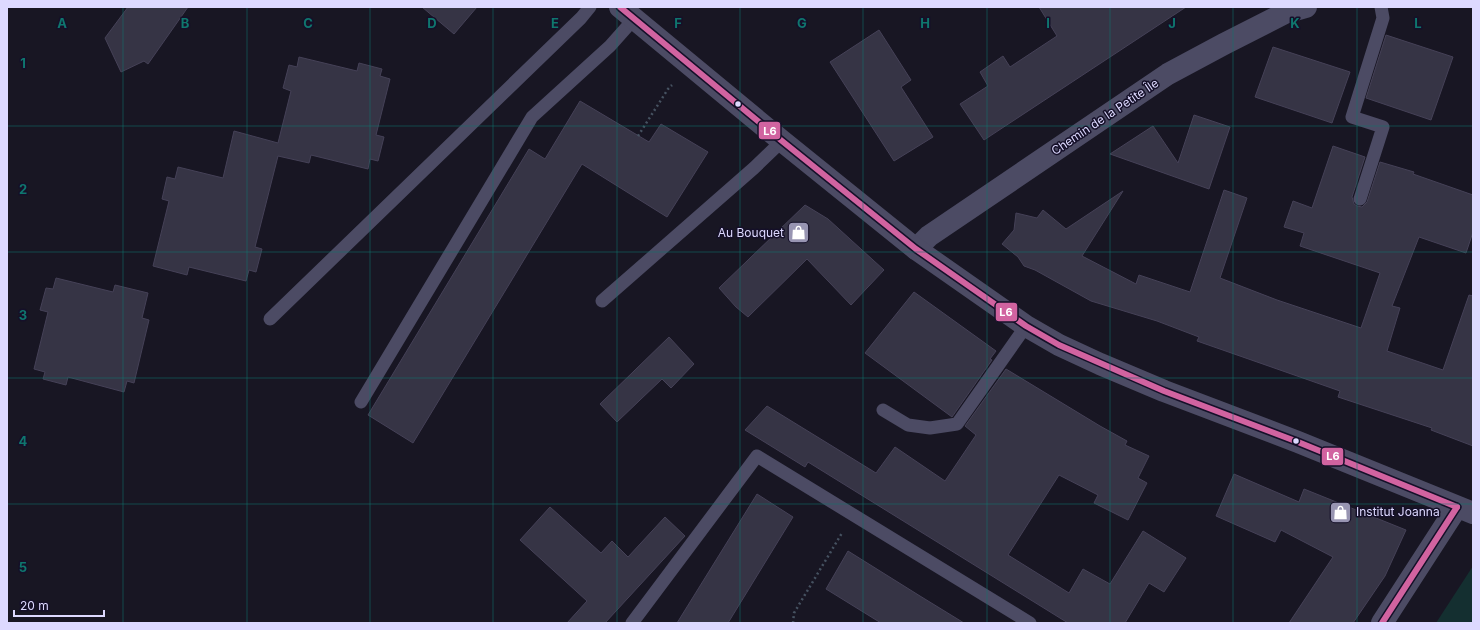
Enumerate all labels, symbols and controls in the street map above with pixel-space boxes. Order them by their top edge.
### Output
text: A [57,15,67,31]
text: B [181,15,190,31]
text: C [303,15,313,31]
text: D [427,15,437,31]
text: E [551,15,559,31]
text: F [674,15,682,31]
text: G [797,15,807,31]
text: H [920,15,930,31]
text: I [1046,15,1050,31]
text: J [1168,15,1176,31]
text: K [1290,15,1300,31]
text: L [1414,15,1422,31]
text: 1 [20,55,26,71]
street label: Chemin de la Petite Île [1048,75,1161,158]
unlabelled marker [733,99,743,109]
line badge: L6 [758,121,781,140]
text: L6 [763,124,777,138]
text: 2 [19,181,27,197]
shop icon: Au Bouquet [786,220,812,246]
place label: Au Bouquet [718,225,784,240]
line badge: L6 [995,302,1018,322]
text: L6 [999,305,1013,319]
text: 3 [19,307,27,323]
text: 4 [19,433,28,449]
unlabelled marker [1291,436,1301,446]
line badge: L6 [1321,447,1344,466]
text: L6 [1326,449,1340,463]
shop icon: Institut Joanna [1327,499,1353,525]
place label: Institut Joanna [1356,504,1440,519]
text: 5 [19,559,27,575]
scale bar [14,592,104,618]
text: 20 m [20,598,49,613]

